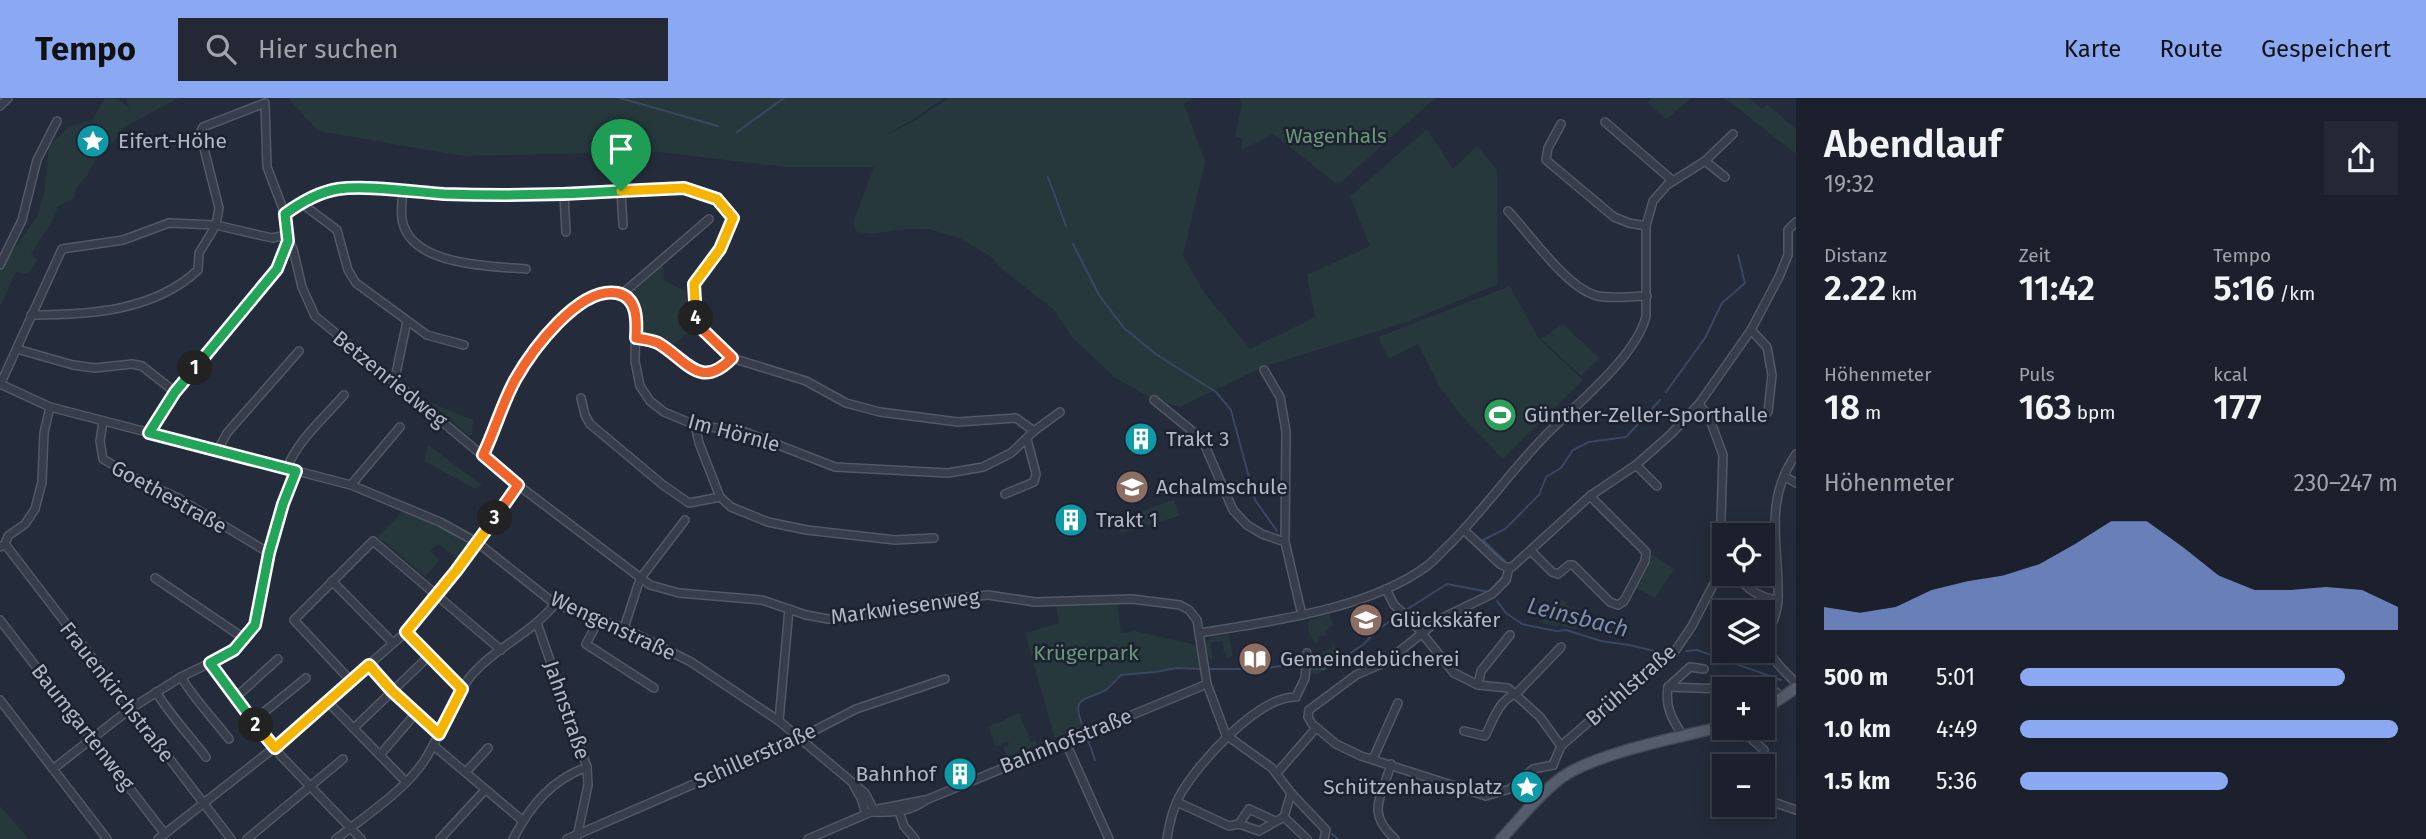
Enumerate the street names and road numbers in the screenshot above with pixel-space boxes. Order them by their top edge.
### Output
street label: Betzenriedweg [327,325,453,433]
street label: Im Hörnle [685,408,783,458]
street label: Goethestraße [107,455,231,539]
street label: Markwiesenweg [829,584,981,630]
street label: Wengenstraße [546,586,680,666]
street label: Frauenkirchstraße [54,617,180,767]
street label: Brühlstraße [1580,639,1682,731]
street label: Jahnstraße [538,657,596,763]
street label: Baumgartenweg [26,659,140,795]
street label: Bahnhofstraße [996,703,1136,779]
street label: Schillerstraße [690,717,820,795]

